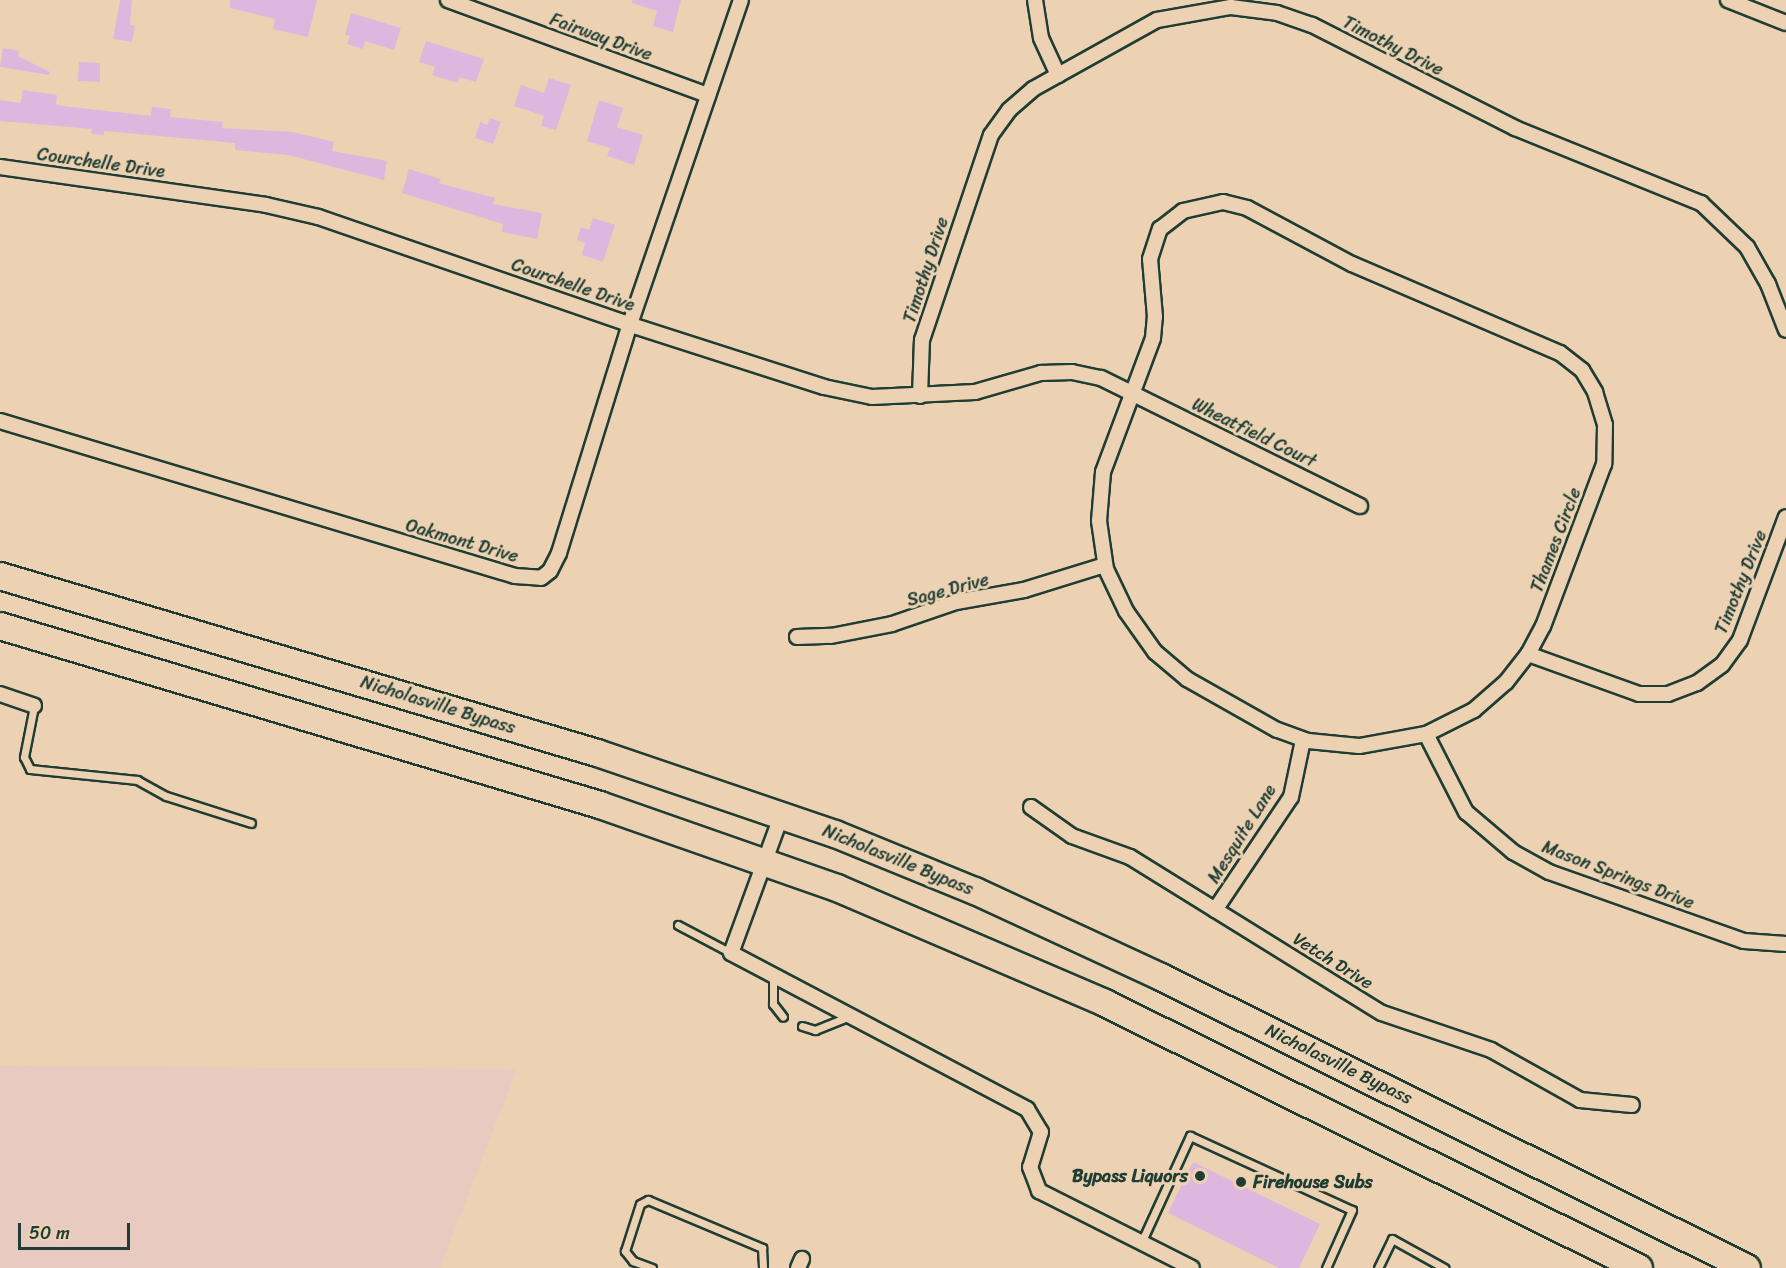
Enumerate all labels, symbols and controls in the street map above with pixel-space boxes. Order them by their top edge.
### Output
street label: Fairway Drive [547,9,655,65]
street label: Timothy Drive [1339,11,1447,81]
street label: Courchelle Drive [35,143,167,183]
street label: Timothy Drive [899,214,953,326]
street label: Courchelle Drive [508,254,638,316]
street label: Wheatfield Court [1188,393,1320,473]
street label: Thames Circle [1526,485,1586,595]
street label: Oakmont Drive [403,515,521,567]
street label: Timothy Drive [1710,527,1772,637]
street label: Sage Drive [905,569,991,611]
street label: Nicholasville Bypass [358,671,518,739]
street label: Mesquite Lane [1203,780,1281,888]
street label: Nicholasville Bypass [820,820,976,900]
street label: Mason Springs Drive [1539,836,1697,914]
street label: Vetch Drive [1289,928,1377,994]
street label: Nicholasville Bypass [1262,1019,1416,1109]
place label: Bypass Liquors [1073,1165,1188,1187]
marker: Bypass Liquors [1193,1169,1207,1183]
place label: Firehouse Subs [1253,1171,1373,1193]
marker: Firehouse Subs [1234,1175,1248,1189]
scale bar [21,1211,134,1249]
text: 50 m [29,1217,70,1249]

